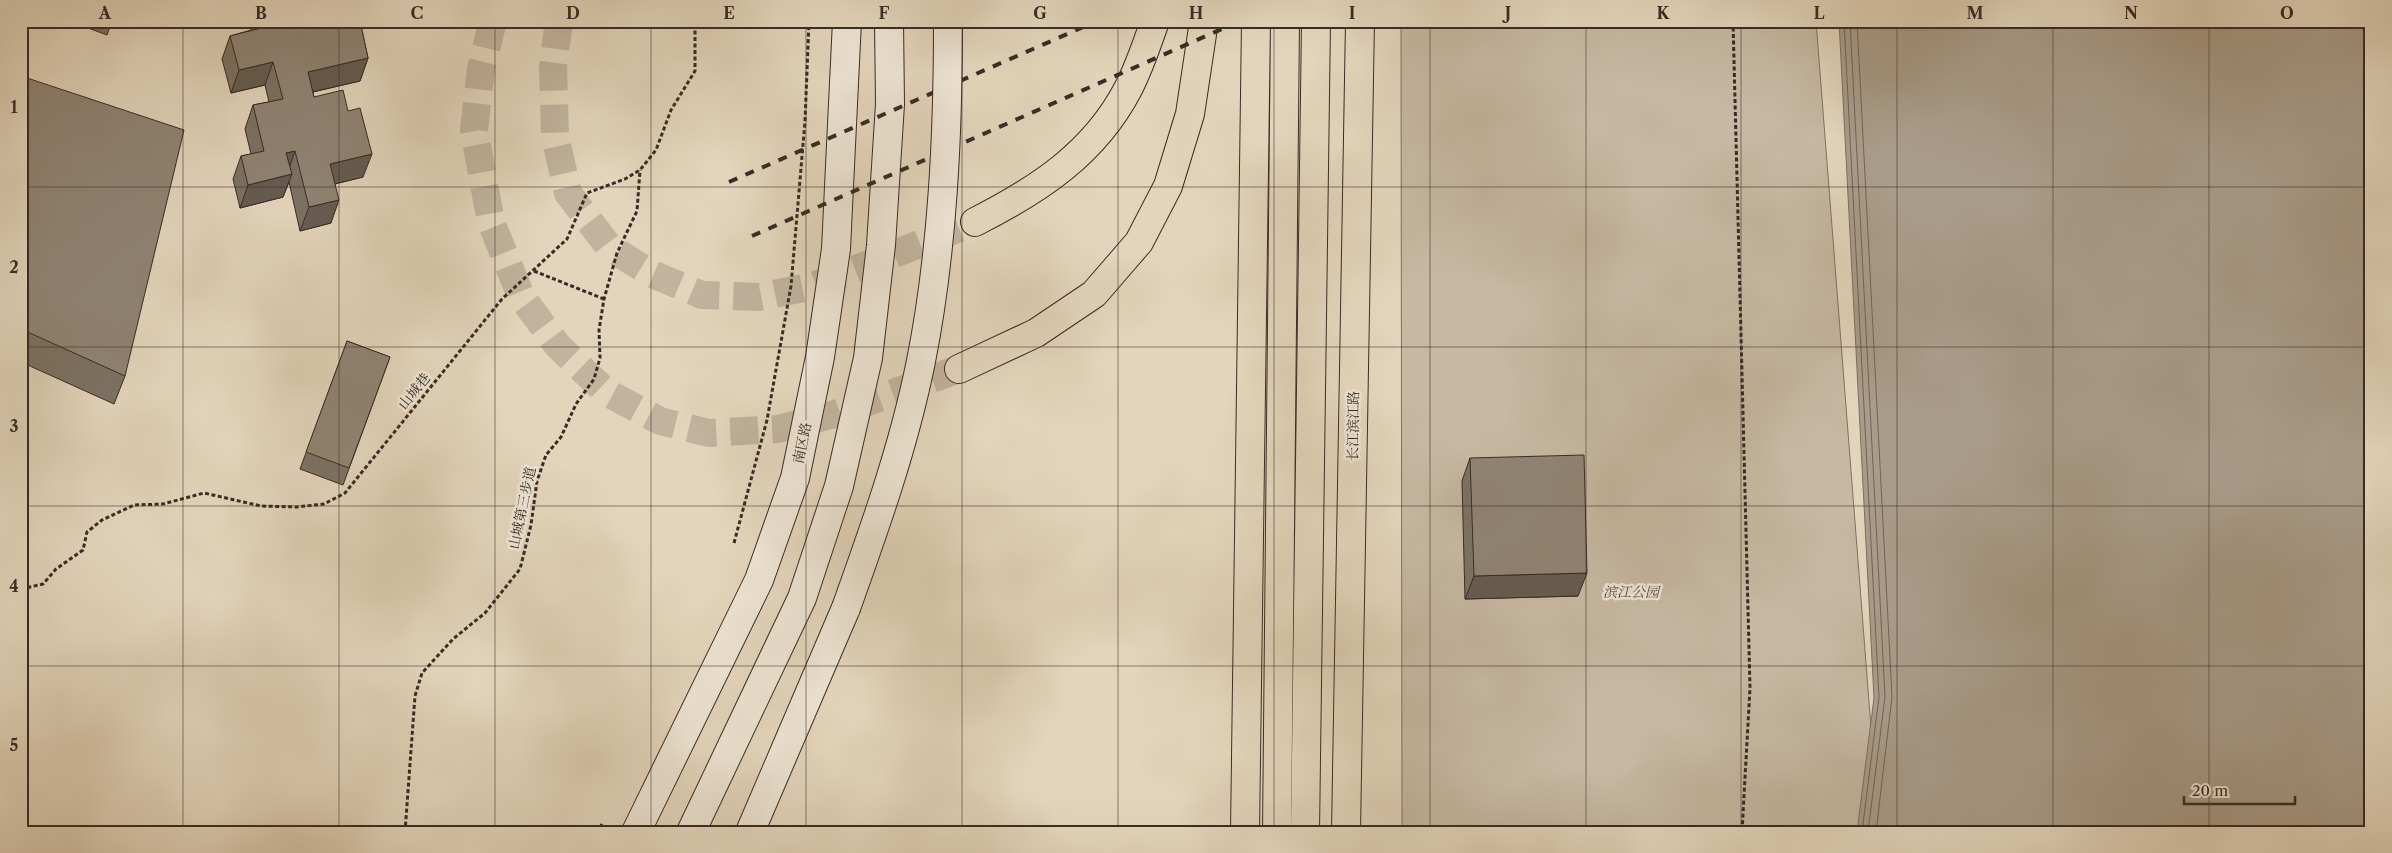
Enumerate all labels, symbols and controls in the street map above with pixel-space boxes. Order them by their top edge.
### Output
text: A [98,3,112,23]
text: B [255,3,267,23]
text: C [411,3,423,23]
text: D [566,3,580,23]
text: E [723,3,735,23]
text: F [879,3,890,23]
text: G [1033,3,1047,23]
text: H [1189,3,1203,23]
text: I [1349,3,1356,23]
text: J [1502,3,1511,23]
text: K [1657,3,1671,23]
text: L [1813,3,1825,23]
text: M [1967,3,1984,23]
text: N [2124,3,2138,23]
text: O [2280,3,2294,23]
text: 1 [10,97,18,117]
text: 2 [9,257,19,277]
street label: 山城巷 [394,369,434,413]
street label: 长江滨江路 [1343,391,1363,461]
text: 3 [9,416,19,436]
street label: 南区路 [789,421,815,465]
street label: 山城第三步道 [504,465,540,551]
text: 4 [9,576,19,596]
park label: 滨江公园 [1603,583,1661,601]
text: 5 [10,735,19,755]
scale bar [2184,773,2296,805]
text: 20 m [2192,781,2228,800]

